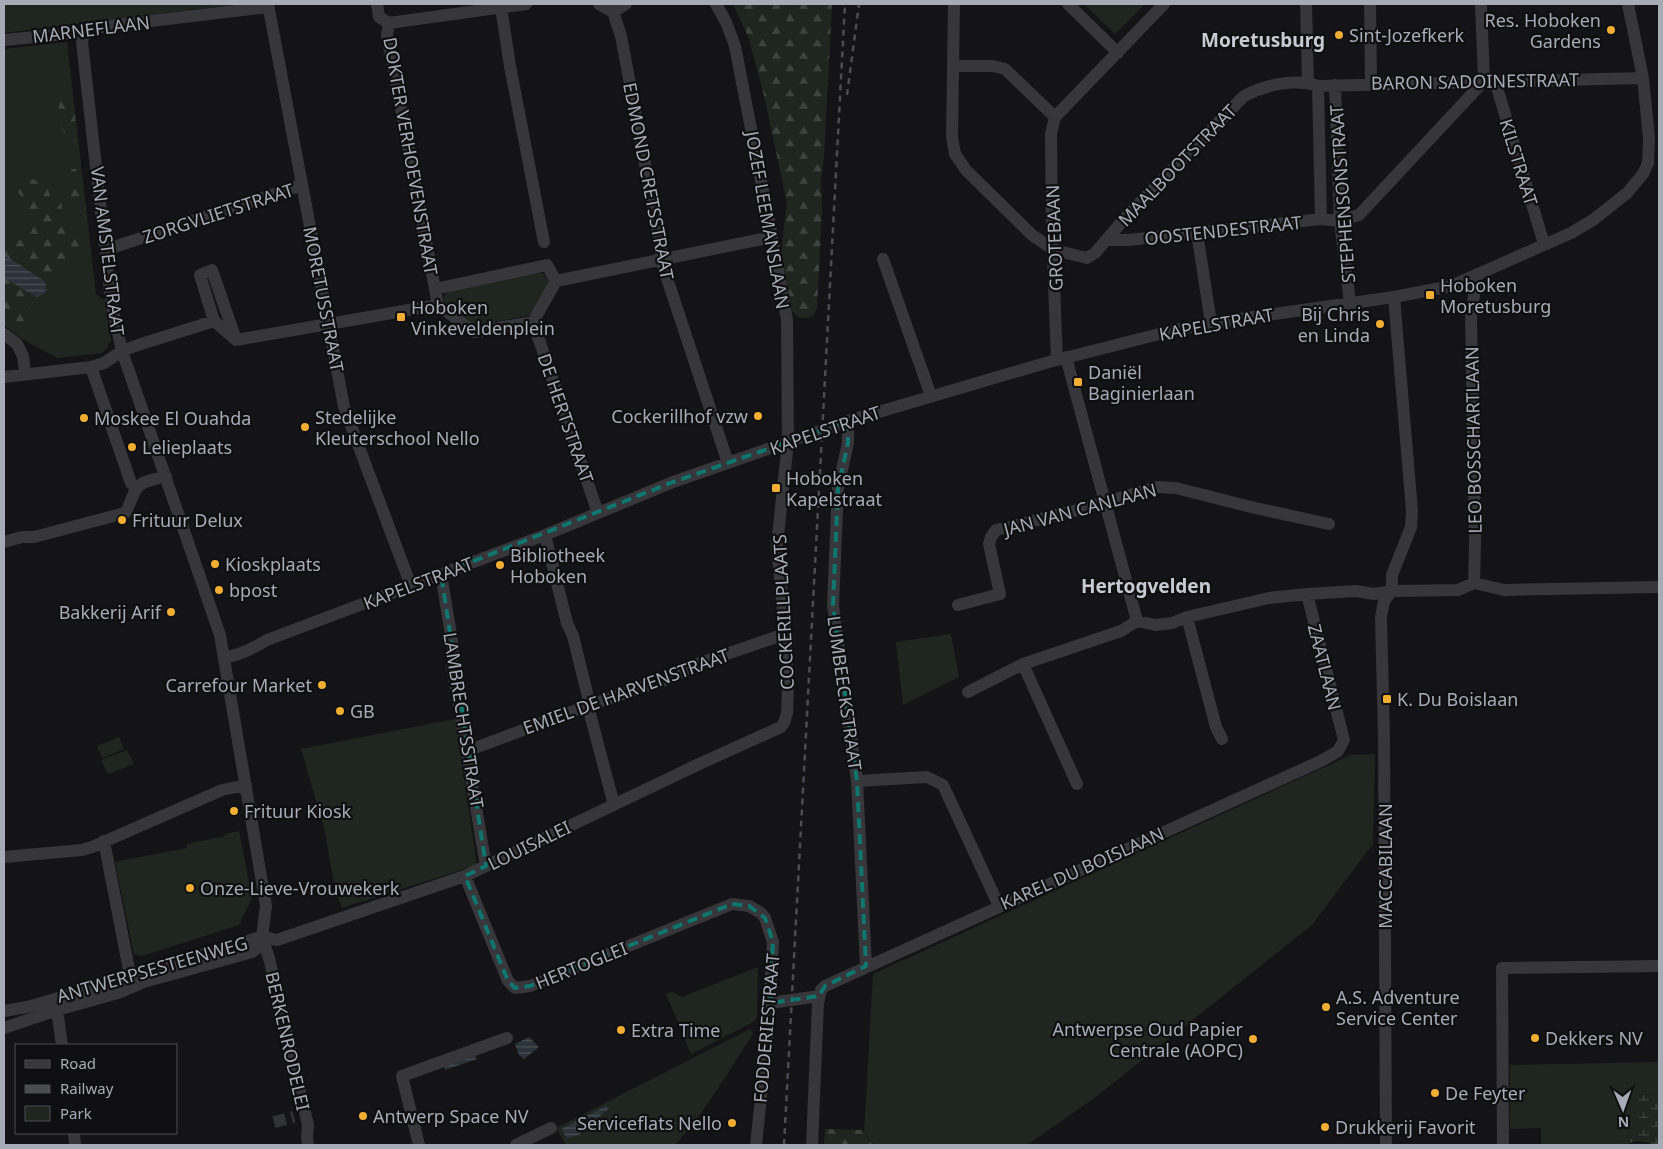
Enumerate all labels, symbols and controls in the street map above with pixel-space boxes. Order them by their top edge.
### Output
place label: Res. Hoboken Gardens [1484,8,1601,53]
street label: MARNEFLAAN [31,10,151,48]
place label: Sint-Jozefkerk [1349,23,1465,47]
marker: Res. Hoboken Gardens [1605,24,1617,36]
district label: Moretusburg [1201,27,1325,53]
marker: Sint-Jozefkerk [1333,29,1345,41]
street label: DOKTER VERHOEVENSTRAAT [378,35,444,277]
street label: BARON SADOINESTRAAT [1371,67,1579,95]
street label: EDMOND CRETSSTRAAT [618,80,680,282]
street label: MAALBOOTSTRAAT [1112,99,1242,231]
street label: STEPHENSONSTRAAT [1324,104,1360,284]
street label: KILSTRAAT [1494,116,1544,208]
street label: JOZEF LEEMANSLAAN [740,127,795,311]
street label: VAN AMSTELSTRAAT [86,165,130,337]
street label: ZORGVLIETSTRAAT [139,177,297,249]
street label: GROTEBAAN [1040,185,1068,291]
street label: OOSTENDESTRAAT [1143,210,1303,250]
street label: MORETUSSTRAAT [298,224,350,374]
place label: Hoboken Moretusburg [1440,273,1551,318]
marker: Hoboken Moretusburg [1424,289,1436,301]
place label: Hoboken Vinkeveldenplein [411,295,555,340]
street label: KAPELSTRAAT [1157,302,1275,346]
place label: Bij Chris en Linda [1298,302,1370,347]
marker: Hoboken Vinkeveldenplein [395,311,407,323]
marker: Bij Chris en Linda [1374,318,1386,330]
street label: LEO BOSSCHARTLAAN [1459,346,1487,534]
street label: DE HERTSTRAAT [533,350,599,486]
place label: Daniël Baginierlaan [1088,360,1195,405]
marker: Daniël Baginierlaan [1072,376,1084,388]
street label: KAPELSTRAAT [766,400,884,460]
place label: Cockerillhof vzw [611,404,748,428]
place label: Stedelijke Kleuterschool Nello [315,405,480,450]
place label: Moskee El Ouahda [94,406,251,430]
marker: Cockerillhof vzw [752,410,764,422]
marker: Moskee El Ouahda [78,412,90,424]
marker: Stedelijke Kleuterschool Nello [299,421,311,433]
place label: Lelieplaats [142,435,232,459]
marker: Lelieplaats [126,441,138,453]
place label: Hoboken Kapelstraat [786,466,882,511]
street label: JAN VAN CANLAAN [999,477,1159,541]
marker: Hoboken Kapelstraat [770,482,782,494]
place label: Frituur Delux [132,508,243,532]
marker: Frituur Delux [116,514,128,526]
street label: COCKERILLPLAATS [767,534,799,690]
place label: Bibliotheek Hoboken [510,543,606,588]
street label: KAPELSTRAAT [360,551,476,615]
place label: Kioskplaats [225,552,321,576]
marker: Kioskplaats [209,558,221,570]
marker: Bibliotheek Hoboken [494,559,506,571]
district label: Hertogvelden [1081,573,1211,599]
place label: bpost [229,578,278,602]
marker: bpost [213,584,225,596]
place label: Bakkerij Arif [59,600,162,624]
marker: Bakkerij Arif [165,606,177,618]
street label: LUMBEECKSTRAAT [822,614,868,772]
street label: ZAATLAAN [1303,621,1347,713]
street label: LAMBRECHTSSTRAAT [438,630,490,810]
street label: EMIEL DE HARVENSTRAAT [520,642,732,740]
place label: Carrefour Market [165,673,312,697]
marker: Carrefour Market [316,679,328,691]
place label: K. Du Boislaan [1397,687,1518,711]
marker: K. Du Boislaan [1381,693,1393,705]
place label: GB [350,699,375,723]
marker: GB [334,705,346,717]
place label: Frituur Kiosk [244,799,352,823]
street label: MACCABILAAN [1373,803,1397,929]
marker: Frituur Kiosk [228,805,240,817]
street label: LOUISALEI [484,815,574,875]
street label: KAREL DU BOISLAAN [996,821,1168,915]
place label: Onze-Lieve-Vrouwekerk [200,876,400,900]
marker: Onze-Lieve-Vrouwekerk [184,882,196,894]
street label: ANTWERPSESTEENWEG [54,930,250,1008]
street label: HERTOGLEI [532,936,630,994]
street label: FODDERIESTRAAT [748,952,784,1104]
street label: BERKENRODELEI [260,969,316,1113]
place label: A.S. Adventure Service Center [1336,985,1460,1030]
marker: A.S. Adventure Service Center [1320,1001,1332,1013]
place label: Antwerpse Oud Papier Centrale (AOPC) [1052,1017,1244,1062]
place label: Extra Time [631,1018,721,1042]
marker: Extra Time [615,1024,627,1036]
place label: Dekkers NV [1545,1026,1643,1050]
marker: Dekkers NV [1529,1032,1541,1044]
marker: Antwerpse Oud Papier Centrale (AOPC) [1247,1033,1259,1045]
legend [15,1044,178,1134]
text: Road [60,1053,96,1073]
text: Railway [60,1078,114,1098]
place label: De Feyter [1445,1081,1526,1105]
north arrow [1598,1084,1648,1134]
marker: De Feyter [1429,1087,1441,1099]
text: Park [60,1103,92,1123]
place label: Antwerp Space NV [373,1104,529,1128]
marker: Antwerp Space NV [357,1110,369,1122]
place label: Serviceflats Nello [577,1111,722,1135]
text: N [1617,1113,1629,1132]
place label: Drukkerij Favorit [1335,1115,1476,1139]
marker: Serviceflats Nello [726,1117,738,1129]
marker: Drukkerij Favorit [1319,1121,1331,1133]

